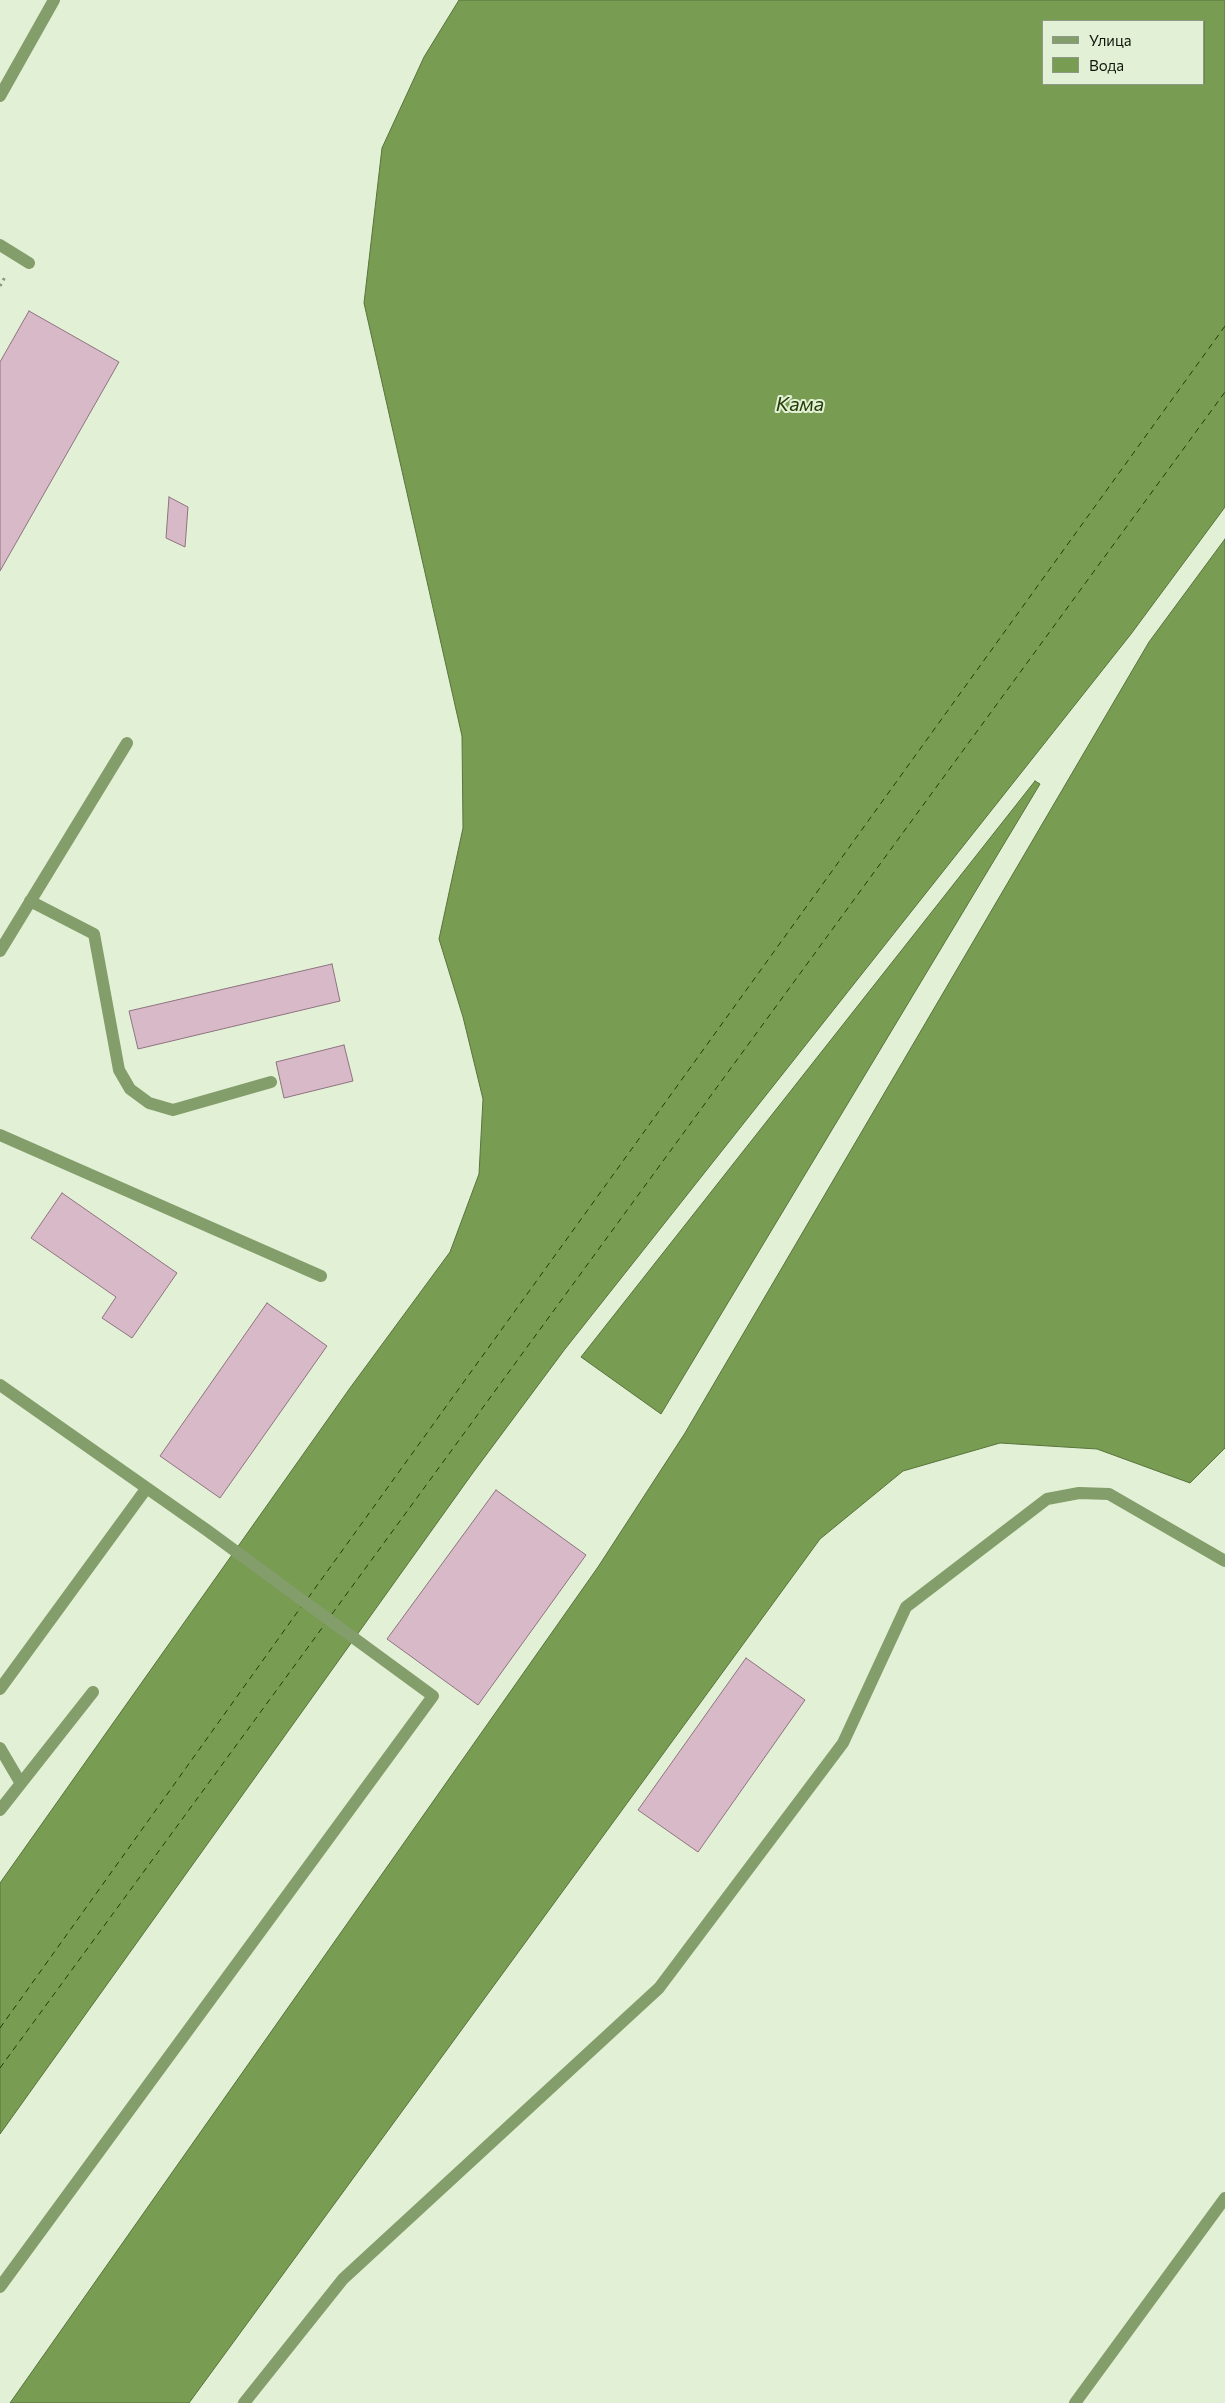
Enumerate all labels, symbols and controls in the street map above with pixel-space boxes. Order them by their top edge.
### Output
legend [1042,20,1205,85]
text: Улица [1089,31,1131,49]
text: Вода [1089,56,1124,74]
water label: Кама [776,392,824,416]

